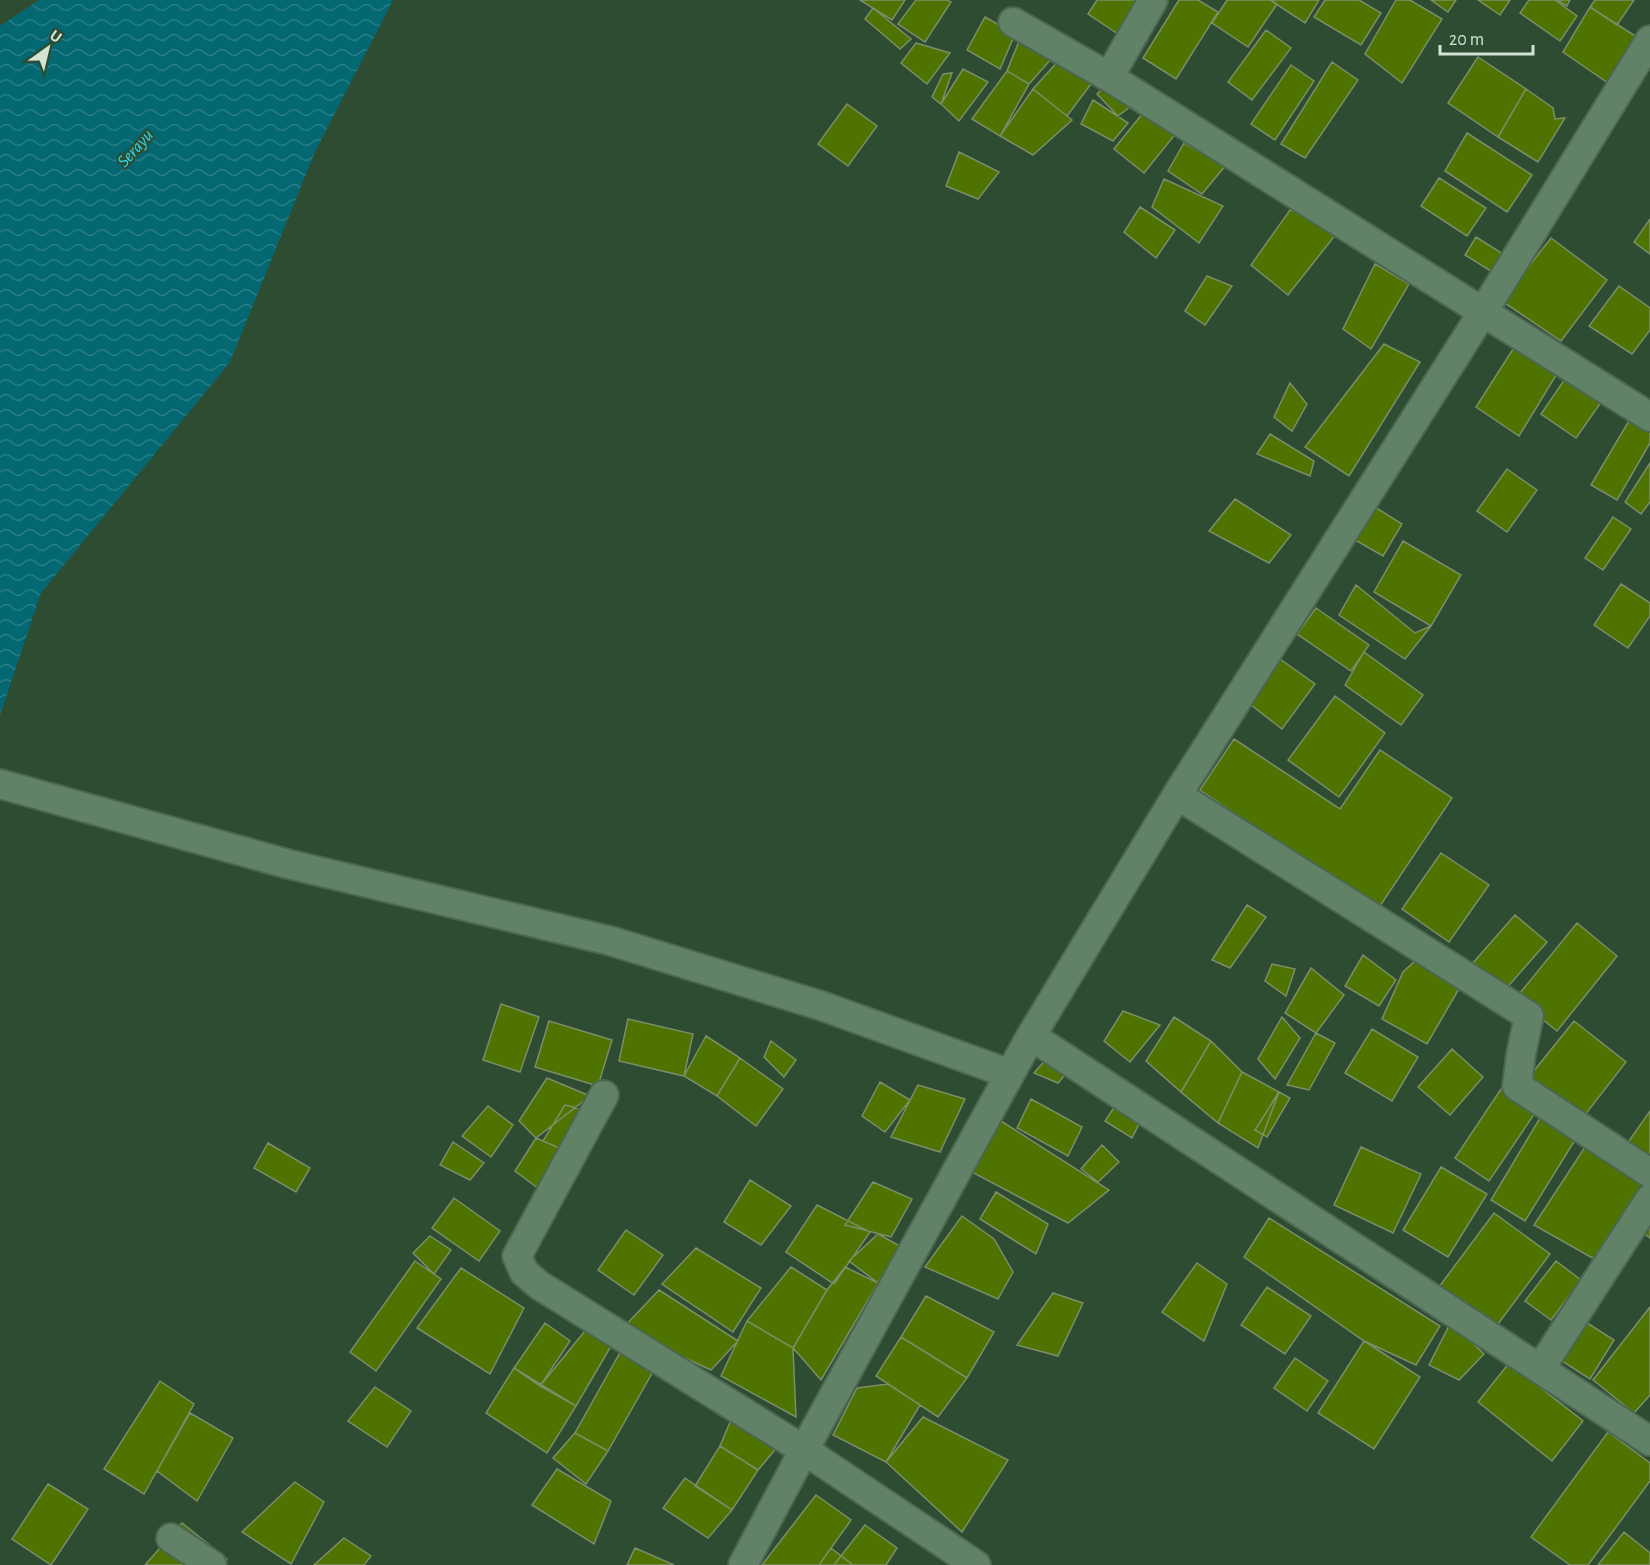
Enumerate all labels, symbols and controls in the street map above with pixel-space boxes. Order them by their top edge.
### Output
north arrow [18,18,78,78]
scale bar [1440,18,1533,56]
text: U [47,27,65,46]
text: 20 m [1449,31,1484,49]
water label: Serayu [114,126,157,171]

